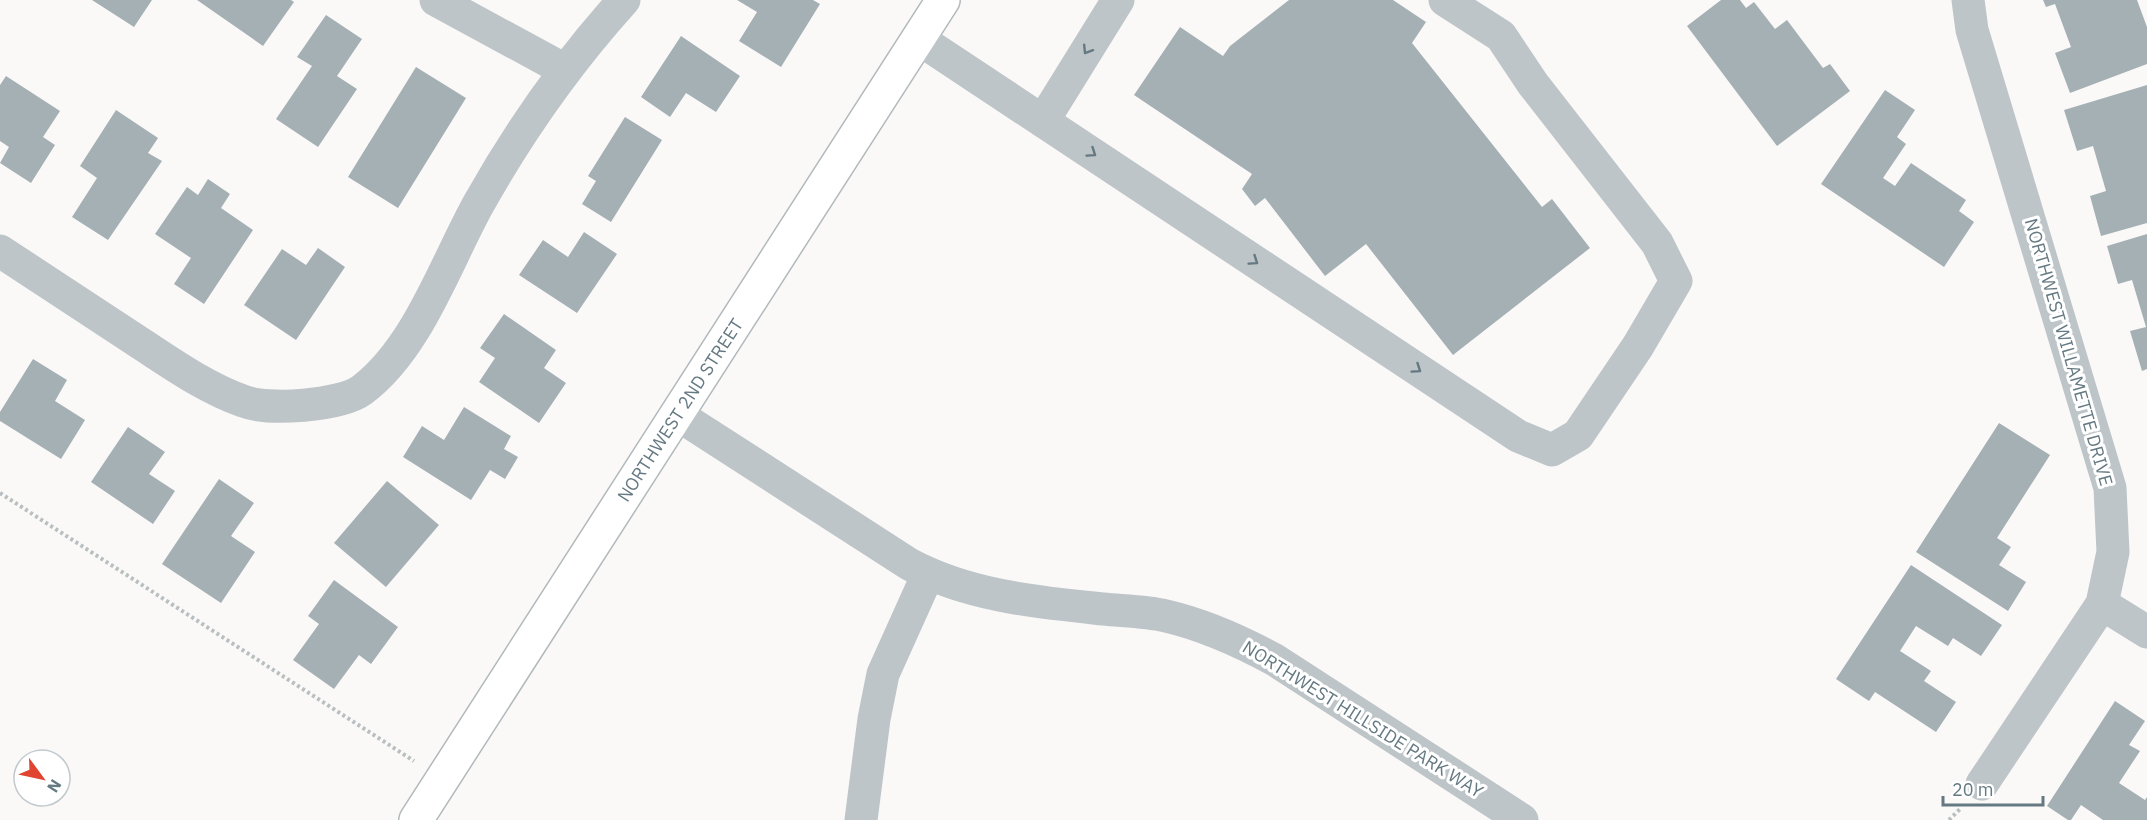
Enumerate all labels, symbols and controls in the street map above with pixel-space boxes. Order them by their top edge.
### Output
one-way arrow [1083,44,1095,54]
one-way arrow [1085,146,1096,157]
street label: NORTHWEST WILLAMETTE DRIVE [2020,216,2118,488]
one-way arrow [1248,254,1259,265]
street label: NORTHWEST 2ND STREET [612,314,748,506]
one-way arrow [1411,361,1421,373]
street label: NORTHWEST HILLSIDE PARK WAY [1238,635,1488,803]
north arrow [12,748,72,808]
scale bar [1943,769,2044,807]
text: N [43,776,66,796]
text: 20 m [1952,778,1994,801]

